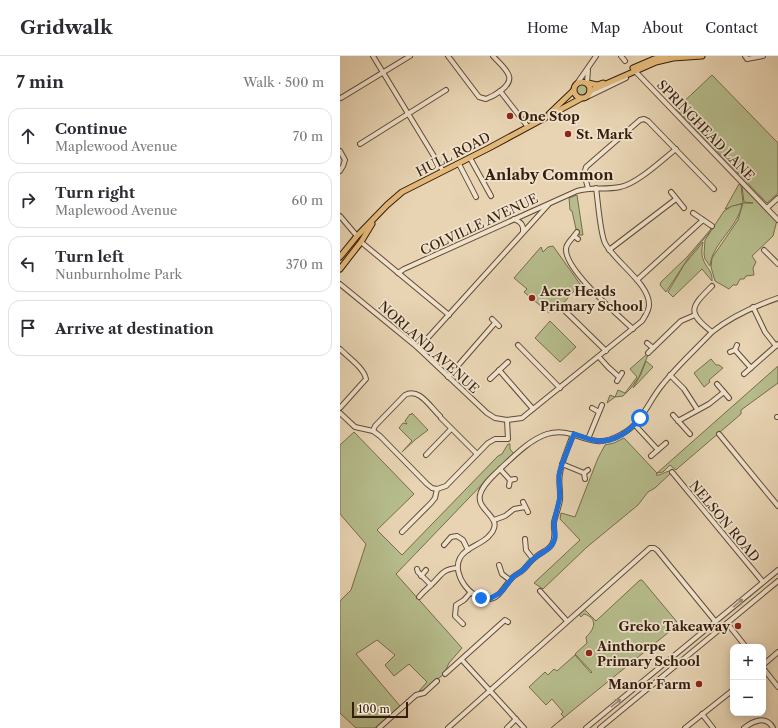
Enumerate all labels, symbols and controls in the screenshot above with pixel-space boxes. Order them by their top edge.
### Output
text: Gridwalk [20,16,113,39]
text: Home [527,19,568,37]
text: Map [590,19,620,37]
text: About [642,19,683,37]
text: Contact [705,19,758,37]
text: 7 min [16,72,64,92]
text: Walk · 500 m [243,74,324,90]
street label: SPRINGHEAD LANE [654,76,758,184]
place label: One Stop [518,108,580,124]
marker: One Stop [505,111,515,121]
text: Continue [55,119,127,138]
icon: ahead [17,125,39,147]
place label: St. Mark [576,126,633,142]
text: 70 m [293,128,323,144]
street label: HULL ROAD [413,128,493,180]
marker: St. Mark [563,129,573,139]
text: Maplewood Avenue [55,138,177,154]
district label: Anlaby Common [483,165,614,184]
text: Turn right [55,183,135,202]
icon: right [17,189,39,211]
street label: COLVILLE AVENUE [418,190,540,258]
text: 60 m [292,192,323,208]
text: Maplewood Avenue [55,202,177,218]
text: Turn left [55,247,124,266]
icon: left [17,253,39,275]
text: 370 m [286,256,323,272]
text: Nunburnholme Park [55,266,182,282]
place label: Acre Heads Primary School [539,283,644,314]
marker: Acre Heads Primary School [527,293,537,303]
street label: NORLAND AVENUE [375,298,483,396]
icon: arrive [17,317,39,339]
text: Arrive at destination [55,319,214,338]
route start [631,409,649,427]
street label: NELSON ROAD [686,477,764,565]
route end [472,589,490,607]
one-way arrow [732,598,743,607]
place label: Greko Takeaway [619,618,731,634]
marker: Greko Takeaway [733,621,743,631]
place label: Ainthorpe Primary School [596,638,701,669]
map controls [730,644,766,716]
button: + [730,644,766,680]
marker: Ainthorpe Primary School [584,648,594,658]
place label: Manor Farm [608,676,691,692]
marker: Manor Farm [694,679,704,689]
button: − [730,680,766,716]
one-way arrow [610,699,621,708]
scale bar [352,700,408,719]
text: 100 m [358,702,390,716]

